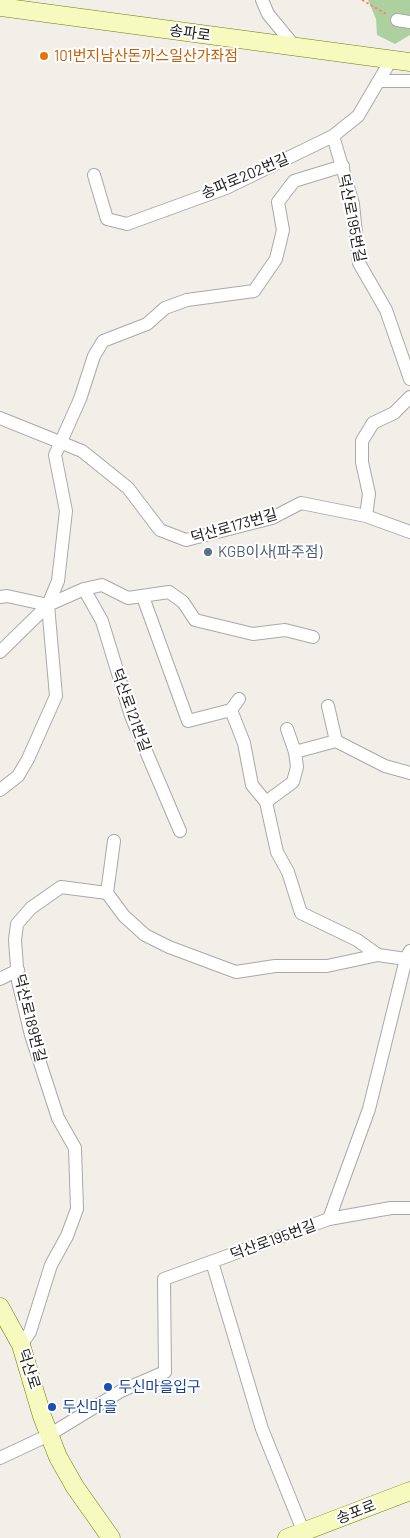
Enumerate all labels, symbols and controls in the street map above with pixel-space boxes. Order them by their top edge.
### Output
street label: 송파로 [168,21,212,45]
place label: 101번지남산돈까스일산가좌점 [54,47,238,65]
marker: 101번지남산돈까스일산가좌점 [38,50,50,62]
street label: 송파로202번길 [198,149,292,203]
street label: 덕산로195번길 [335,172,369,264]
street label: 덕산로173번길 [189,505,279,547]
place label: KGB이사(파주점) [218,543,322,561]
marker: KGB이사(파주점) [202,546,214,558]
street label: 덕산로121번길 [108,666,154,754]
street label: 덕산로189번길 [10,972,50,1064]
street label: 덕산로195번길 [228,1216,318,1264]
street label: 덕산로 [14,1347,44,1391]
place label: 두신마을입구 [118,1378,201,1396]
marker: 두신마을입구 [102,1381,114,1393]
place label: 두신마을 [62,1398,117,1416]
marker: 두신마을 [46,1401,58,1413]
street label: 송포로 [333,1496,379,1528]

